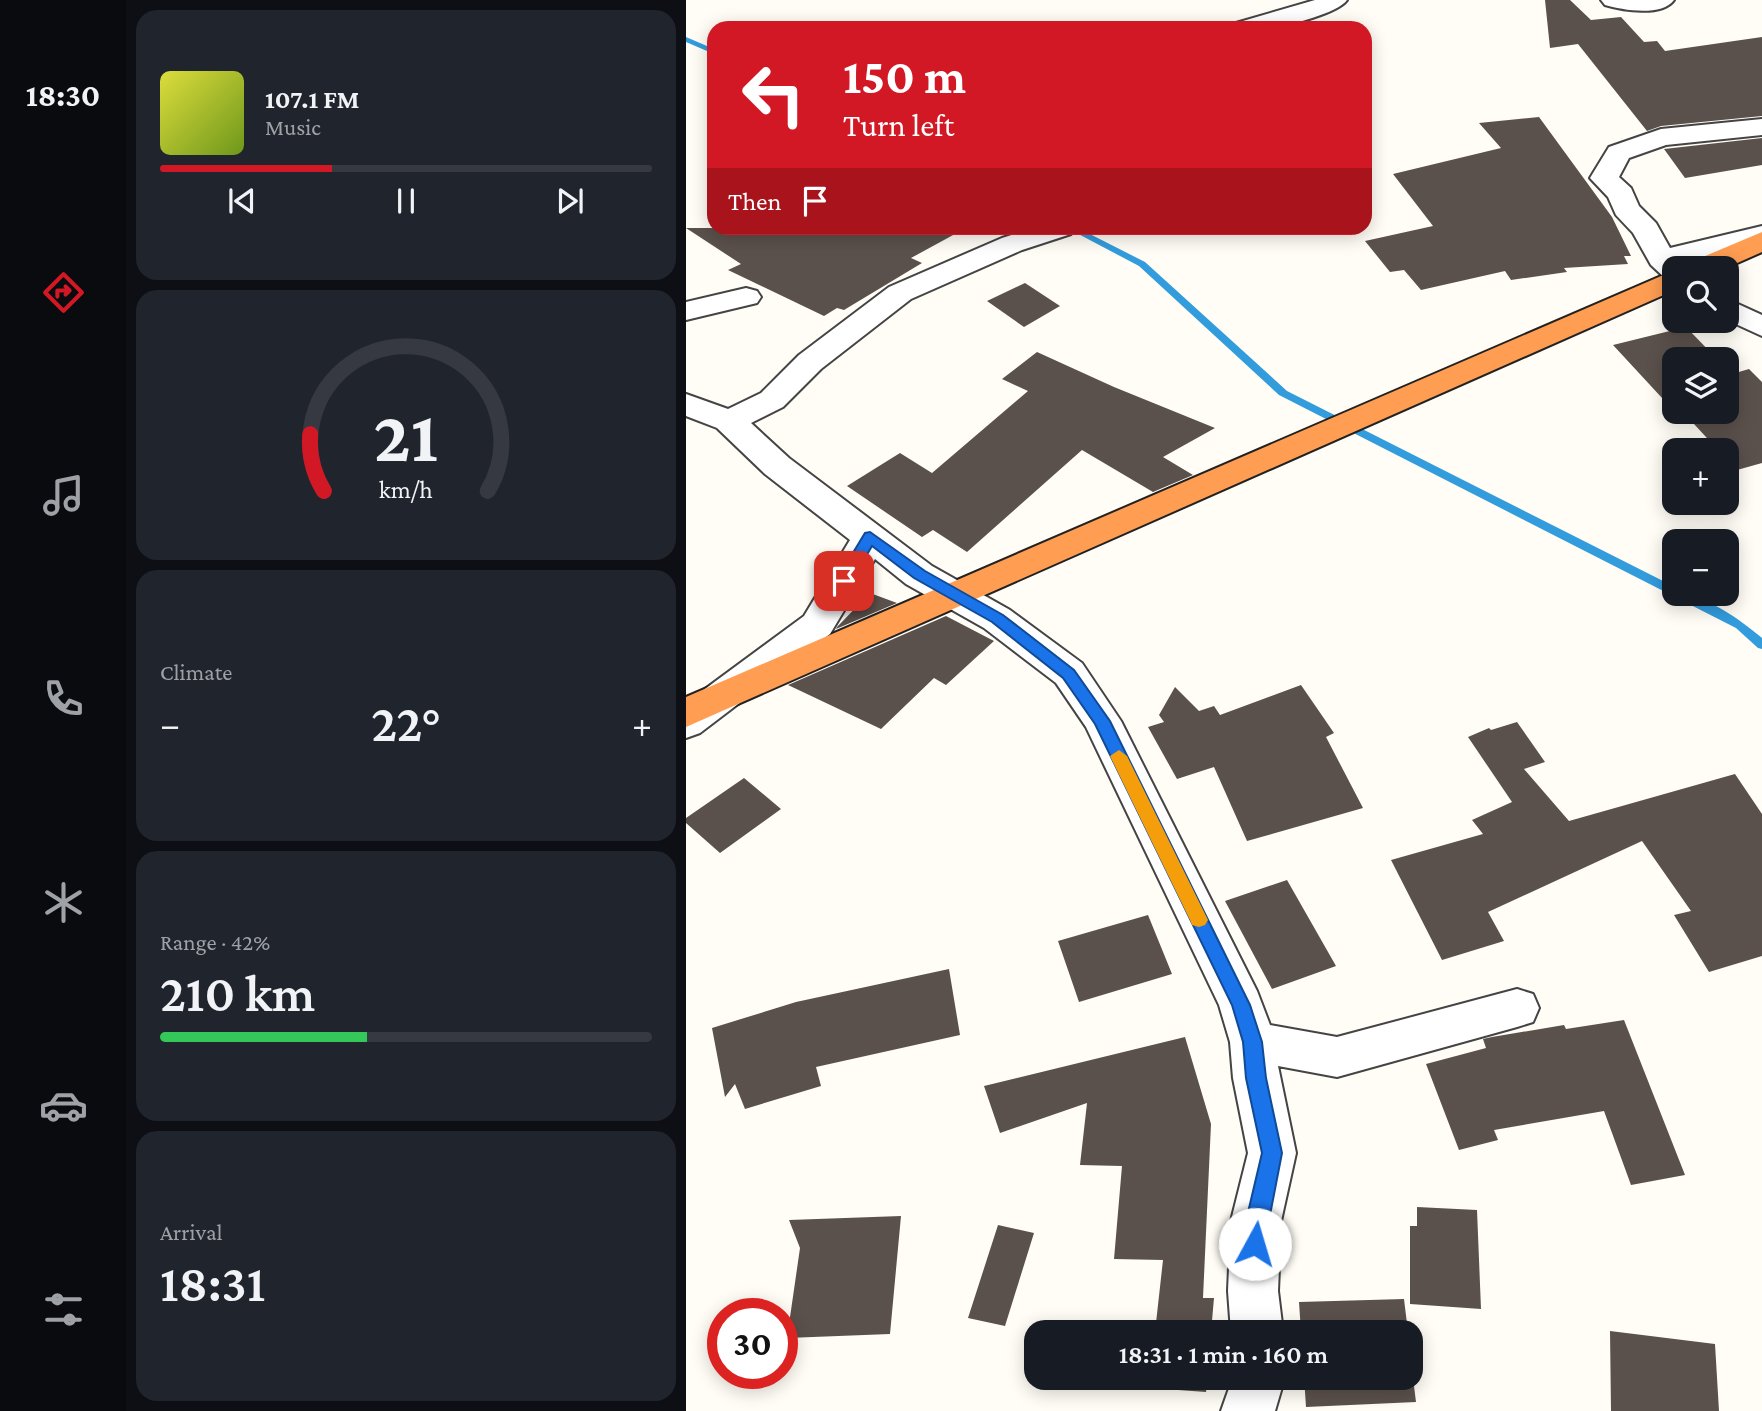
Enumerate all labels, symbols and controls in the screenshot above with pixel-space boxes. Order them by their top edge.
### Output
icon: left [728,49,819,140]
text: 150 m [843,49,966,104]
text: 18:30 [26,77,100,113]
text: 107.1 FM [265,85,359,114]
text: Turn left [843,107,954,143]
text: Music [265,114,321,140]
icon: previous [223,182,261,220]
icon: pause [387,182,425,220]
icon: next [551,182,589,220]
icon: arrive [796,182,834,220]
text: Then [728,187,782,216]
map controls [1662,256,1739,606]
button: search [1662,256,1739,333]
icon: directions [39,268,88,317]
button: layers [1662,347,1739,424]
text: 21 [374,397,438,478]
button: + [1662,438,1739,515]
icon: music [39,471,88,520]
text: km/h [379,476,433,503]
button: − [1662,529,1739,606]
pin [814,551,874,611]
icon: arrive [825,562,863,600]
text: Climate [160,659,232,685]
icon: phone [39,674,88,723]
text: 22° [371,694,441,752]
text: − [160,703,180,745]
text: + [632,703,652,745]
icon: climate [39,878,88,927]
text: Range · 42% [160,929,270,955]
text: 210 km [160,964,315,1022]
icon: car [39,1081,88,1130]
position arrow [1218,1207,1292,1281]
text: Arrival [160,1219,223,1245]
text: 18:31 [160,1254,265,1312]
icon: filters [39,1285,88,1334]
speed limit sign: 30 [707,1298,798,1389]
text: 18:31 · 1 min · 160 m [1119,1340,1328,1369]

